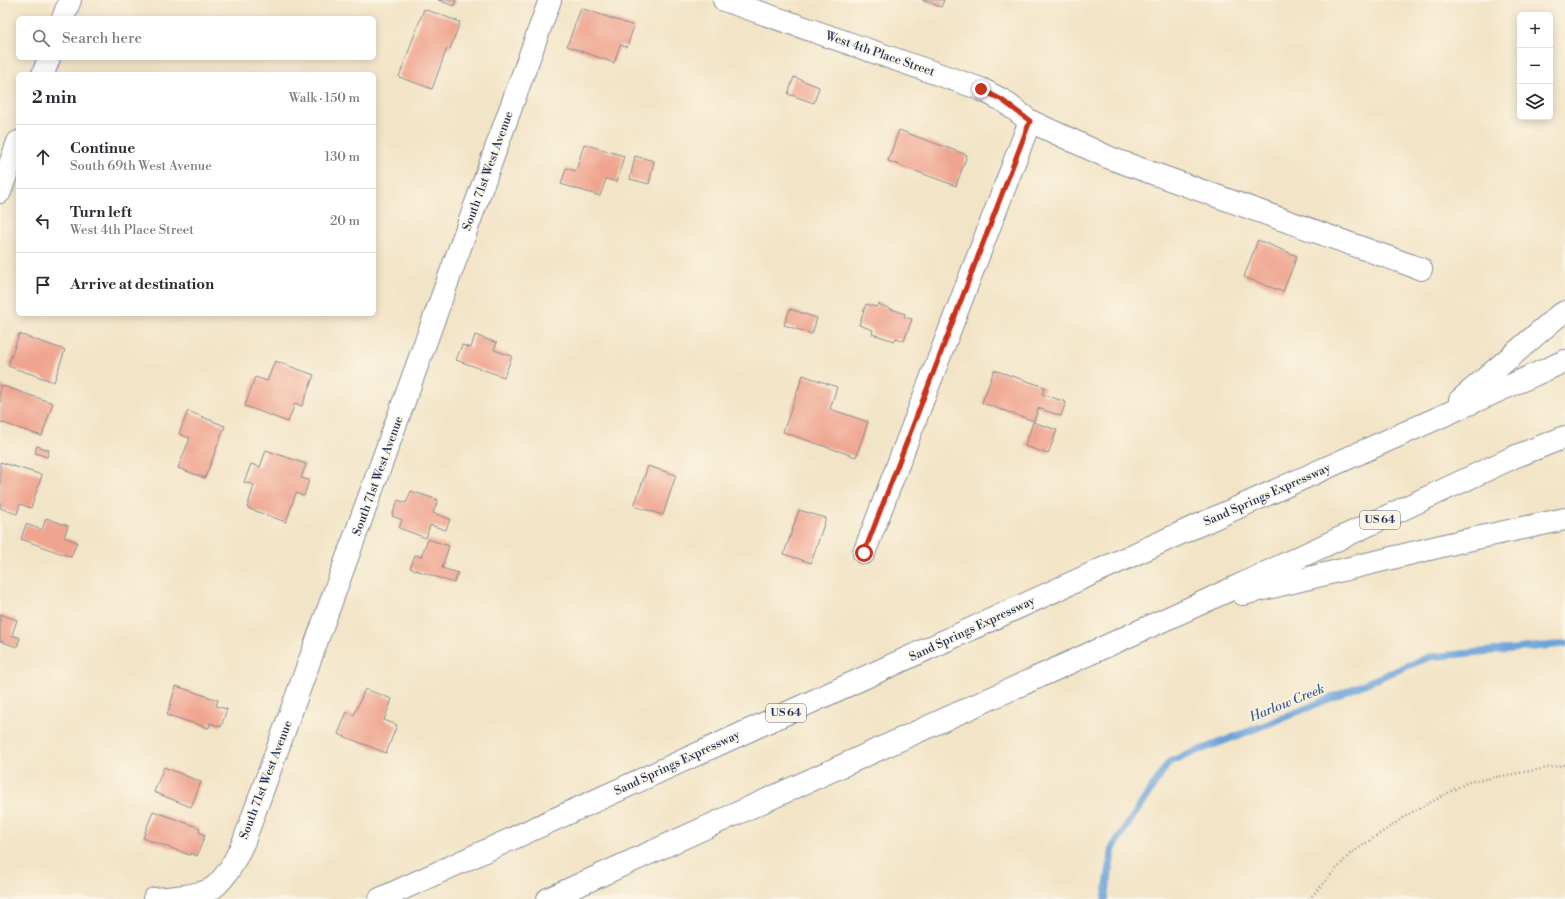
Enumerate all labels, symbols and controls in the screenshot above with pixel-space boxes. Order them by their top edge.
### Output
map controls [1517,12,1553,120]
button: + [1517,12,1553,48]
search box [16,16,376,60]
icon: search [30,27,52,49]
street label: West 4th Place Street [823,28,937,80]
text: Search here [62,29,142,48]
button: − [1517,48,1553,84]
route end [972,80,990,98]
button: layers [1517,84,1553,120]
text: 2 min [32,87,77,109]
text: Walk · 150 m [289,90,360,106]
street label: South 71st West Avenue [459,109,517,233]
text: Continue [70,139,135,158]
icon: ahead [32,146,54,168]
text: 130 m [325,149,360,165]
text: South 69th West Avenue [70,158,212,174]
text: Turn left [70,203,132,222]
icon: left [32,210,54,232]
text: 20 m [330,213,360,229]
text: West 4th Place Street [70,222,194,238]
icon: arrive [32,274,54,296]
text: Arrive at destination [70,275,214,294]
street label: South 71st West Avenue [349,414,407,538]
street label: Sand Springs Expressway [1201,460,1333,530]
road number: US 64 [1360,511,1400,529]
route start [855,544,873,562]
street label: Sand Springs Expressway [907,593,1037,665]
water label: Harlow Creek [1246,681,1327,726]
road number: US 64 [766,704,806,722]
street label: South 71st West Avenue [236,718,296,842]
street label: Sand Springs Expressway [612,727,742,799]

